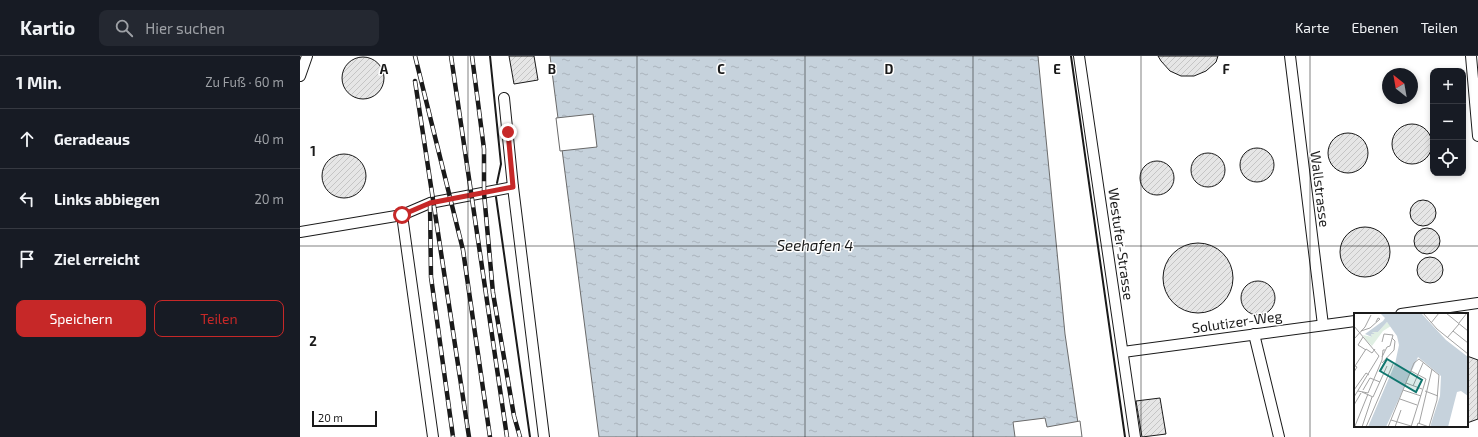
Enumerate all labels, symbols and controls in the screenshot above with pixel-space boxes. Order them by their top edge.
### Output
search box [99,10,379,46]
text: Kartio [20,16,75,39]
icon: search [113,17,135,39]
text: Hier suchen [145,19,225,37]
text: Karte [1295,19,1330,36]
text: Ebenen [1352,19,1399,36]
text: Teilen [1421,19,1458,36]
text: A [380,61,389,77]
text: B [548,61,556,77]
text: C [717,61,725,77]
text: D [885,61,894,77]
text: E [1053,61,1061,77]
text: F [1222,61,1230,77]
north arrow [1382,68,1418,104]
map controls [1430,68,1466,176]
button: + [1430,68,1466,104]
text: 1 Min. [16,72,62,92]
text: Zu Fuß · 60 m [205,74,284,90]
button: − [1430,104,1466,140]
route end [499,123,517,141]
icon: ahead [16,128,38,150]
text: Geradeaus [54,130,130,148]
text: 40 m [254,131,284,147]
button: locate [1430,140,1466,176]
text: 1 [310,143,316,159]
street label: Wallstrasse [1307,150,1334,228]
street label: Westufer-Strasse [1105,187,1138,301]
icon: left [16,188,38,210]
text: Links abbiegen [54,190,160,208]
text: 20 m [255,191,284,207]
route start [393,206,411,224]
water label: Seehafen 4 [777,236,853,254]
icon: arrive [16,248,38,270]
text: Ziel erreicht [54,250,140,268]
button: Speichern [16,300,146,337]
button: Teilen [154,300,284,337]
street label: Solutizer-Weg [1191,307,1283,336]
inset map [1354,313,1468,427]
text: 2 [309,333,317,349]
scale bar [312,409,377,428]
text: 20 m [318,411,343,424]

